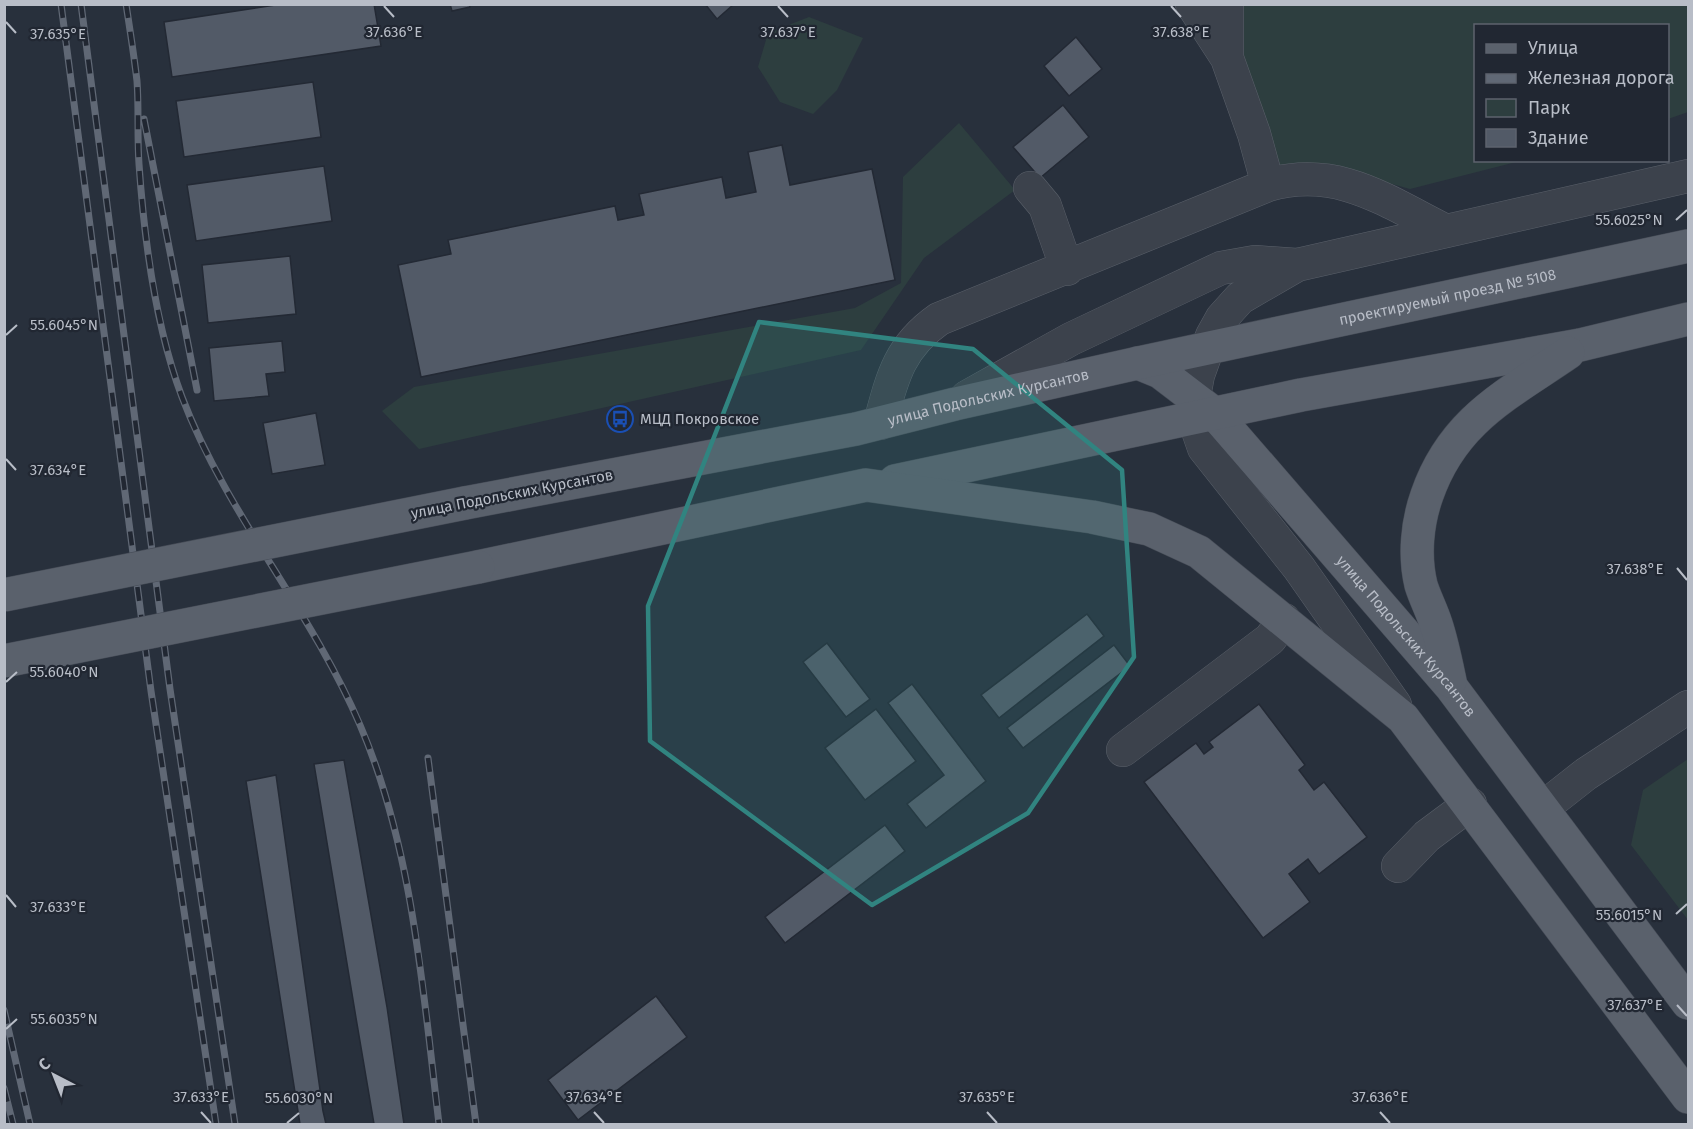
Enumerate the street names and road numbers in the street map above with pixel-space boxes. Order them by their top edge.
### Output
street label: проектируемый проезд № 5108 [1337,265,1558,329]
street label: улица Подольских Курсантов [886,365,1091,430]
street label: улица Подольских Курсантов [409,466,615,522]
street label: улица Подольских Курсантов [1333,552,1479,720]

